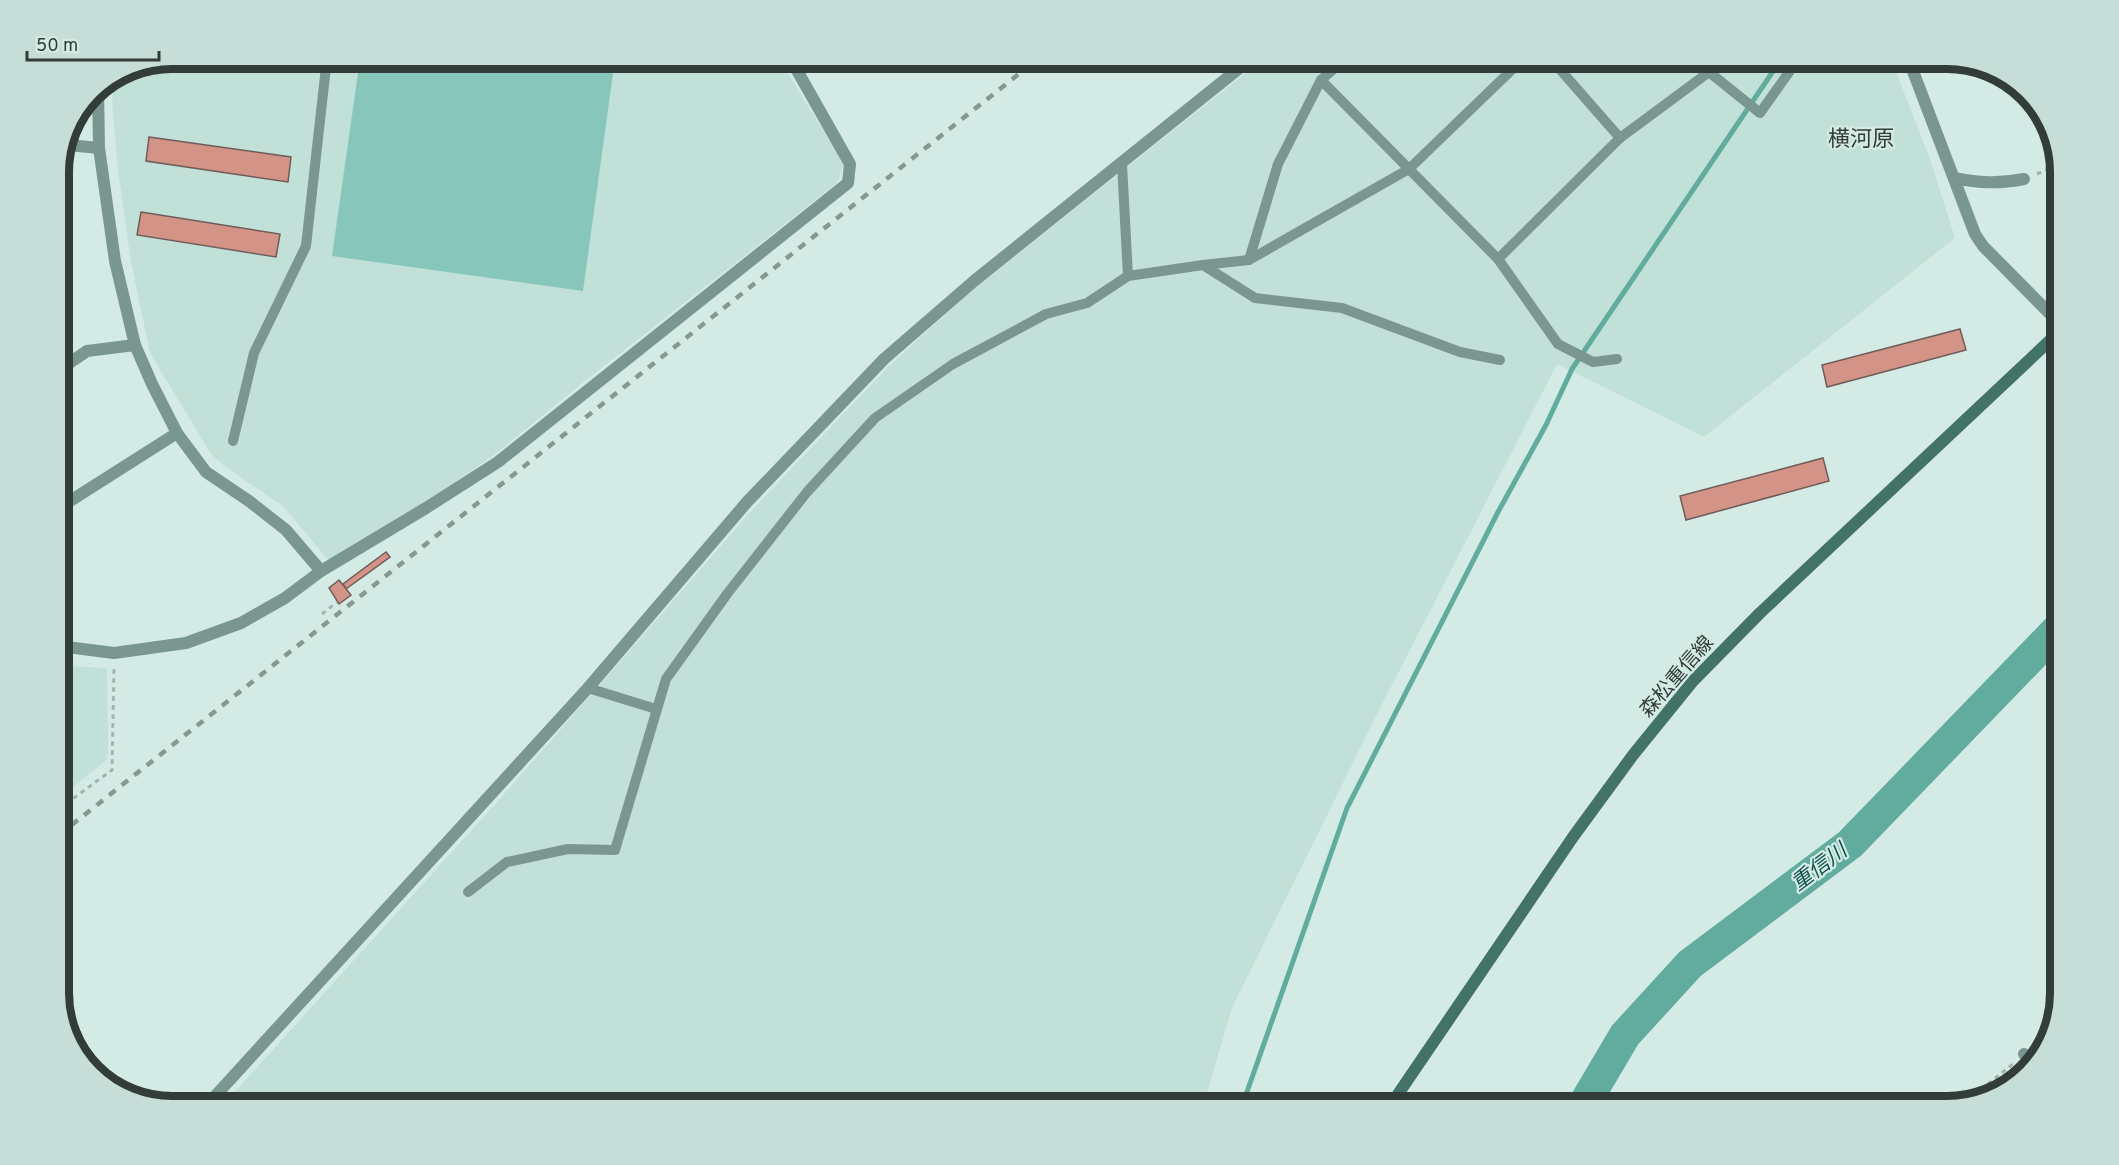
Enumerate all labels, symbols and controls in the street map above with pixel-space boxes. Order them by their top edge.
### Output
scale bar [27,24,159,62]
text: 50 m [36,35,78,58]
district label: 横河原 [1828,127,1894,154]
street label: 森松重信線 [1635,631,1720,724]
water label: 重信川 [1787,837,1855,898]

